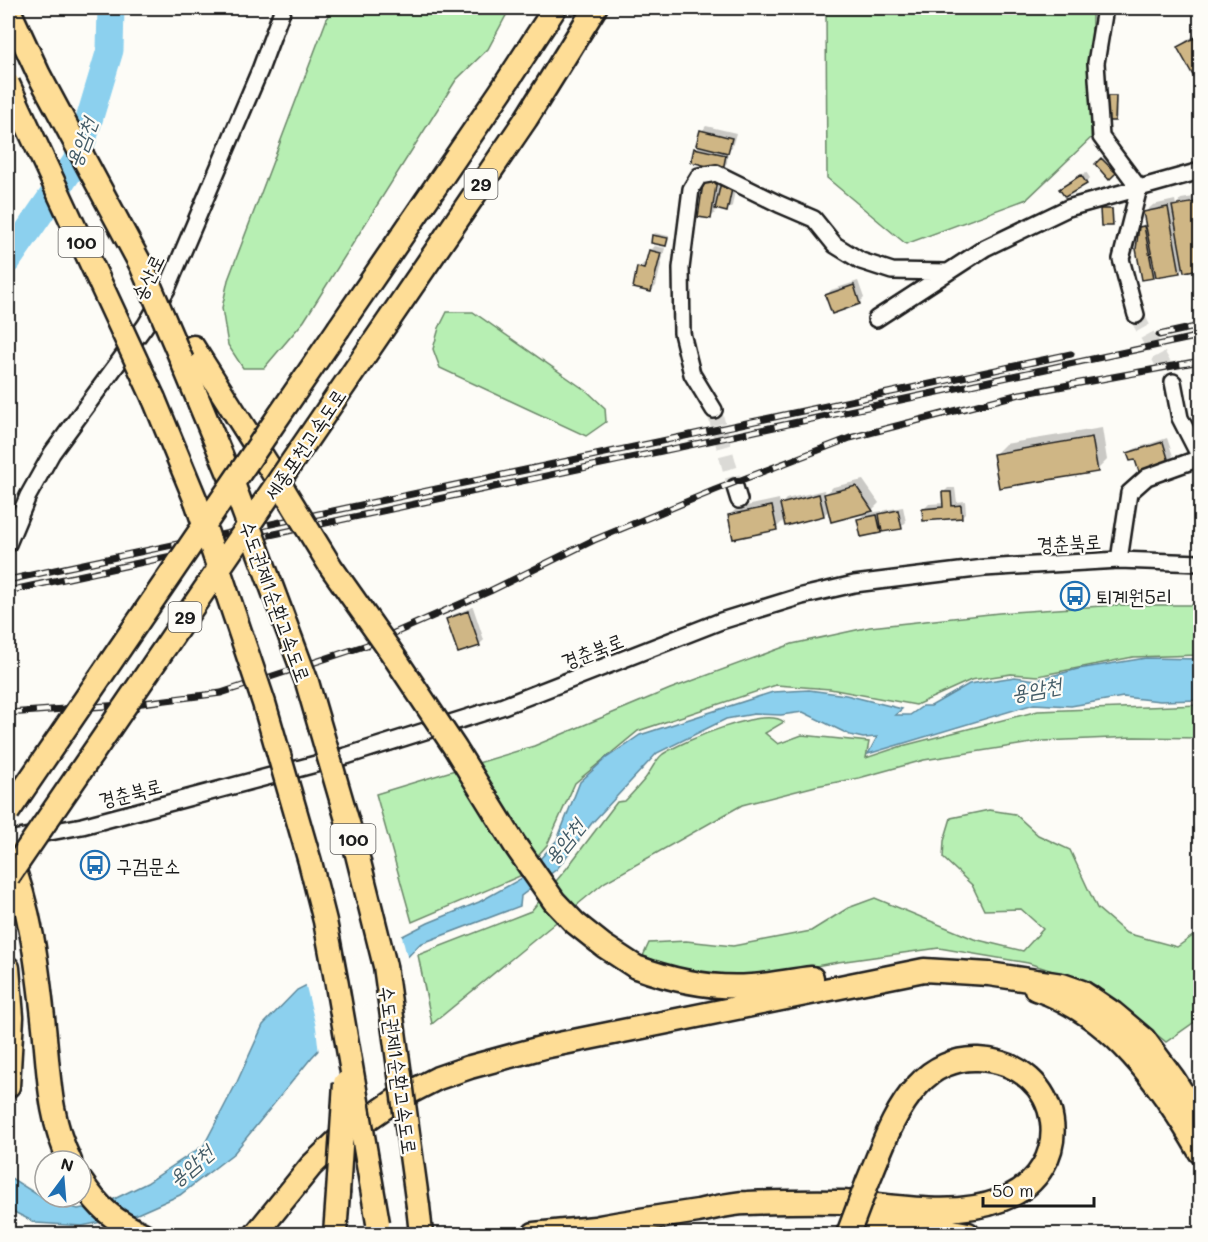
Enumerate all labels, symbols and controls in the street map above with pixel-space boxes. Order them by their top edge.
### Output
water label: 용암천 [58,112,102,171]
road number: 29 [464,169,498,199]
road number: 100 [58,227,104,257]
street label: 송산로 [125,250,169,304]
street label: 세종포천고속도로 [257,383,351,505]
street label: 수도권제1순환고속도로 [235,517,317,685]
street label: 경춘북로 [1036,527,1102,557]
bus stop icon: 퇴계원5리 [1059,580,1091,612]
place label: 퇴계원5리 [1096,583,1172,609]
road number: 29 [168,602,201,632]
street label: 경춘북로 [557,626,627,674]
water label: 용암천 [1009,670,1065,706]
street label: 경춘북로 [96,772,164,812]
water label: 용암천 [537,811,591,869]
road number: 100 [330,824,376,854]
bus stop icon: 구검문소 [79,849,111,881]
place label: 구검문소 [116,852,180,878]
street label: 수도권제1순환고속도로 [374,984,424,1156]
water label: 용암천 [162,1137,220,1192]
north arrow [33,1149,93,1209]
text: N [59,1152,76,1176]
scale bar [983,1170,1094,1208]
text: 50 m [992,1178,1034,1202]

